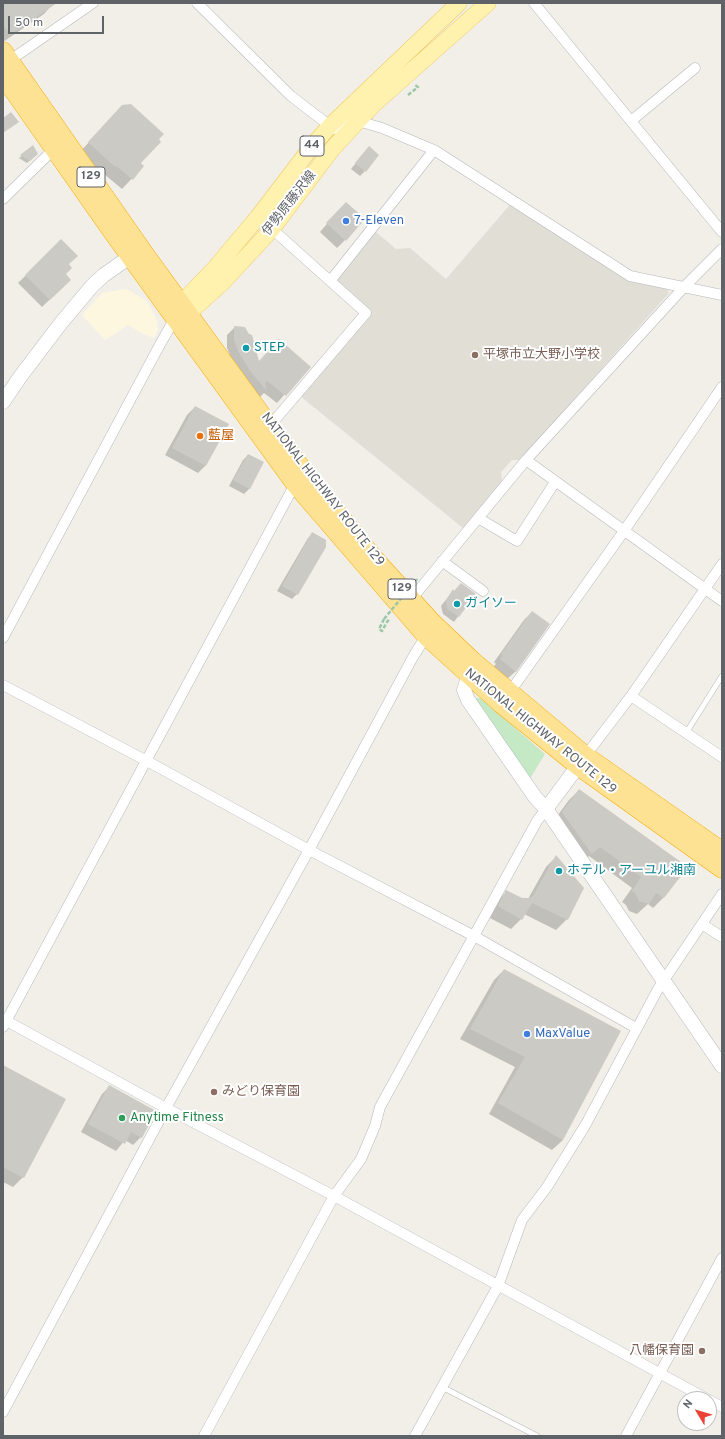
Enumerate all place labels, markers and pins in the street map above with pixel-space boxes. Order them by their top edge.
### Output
place label: 7-Eleven [354,213,404,229]
marker: 7-Eleven [341,216,351,226]
place label: STEP [254,340,285,356]
marker: STEP [241,343,251,353]
place label: 平塚市立大野小学校 [483,347,600,363]
marker: 平塚市立大野小学校 [470,350,480,360]
place label: 藍屋 [208,428,234,444]
marker: 藍屋 [195,431,205,441]
place label: ガイソー [465,596,517,612]
marker: ガイソー [452,599,462,609]
place label: ホテル・アーユル湘南 [567,863,696,879]
marker: ホテル・アーユル湘南 [554,866,564,876]
place label: MaxValue [535,1026,590,1042]
marker: MaxValue [522,1029,532,1039]
place label: みどり保育園 [222,1084,300,1100]
marker: みどり保育園 [209,1087,219,1097]
place label: Anytime Fitness [130,1110,224,1126]
marker: Anytime Fitness [117,1113,127,1123]
place label: 八幡保育園 [629,1343,694,1359]
marker: 八幡保育園 [697,1346,707,1356]

